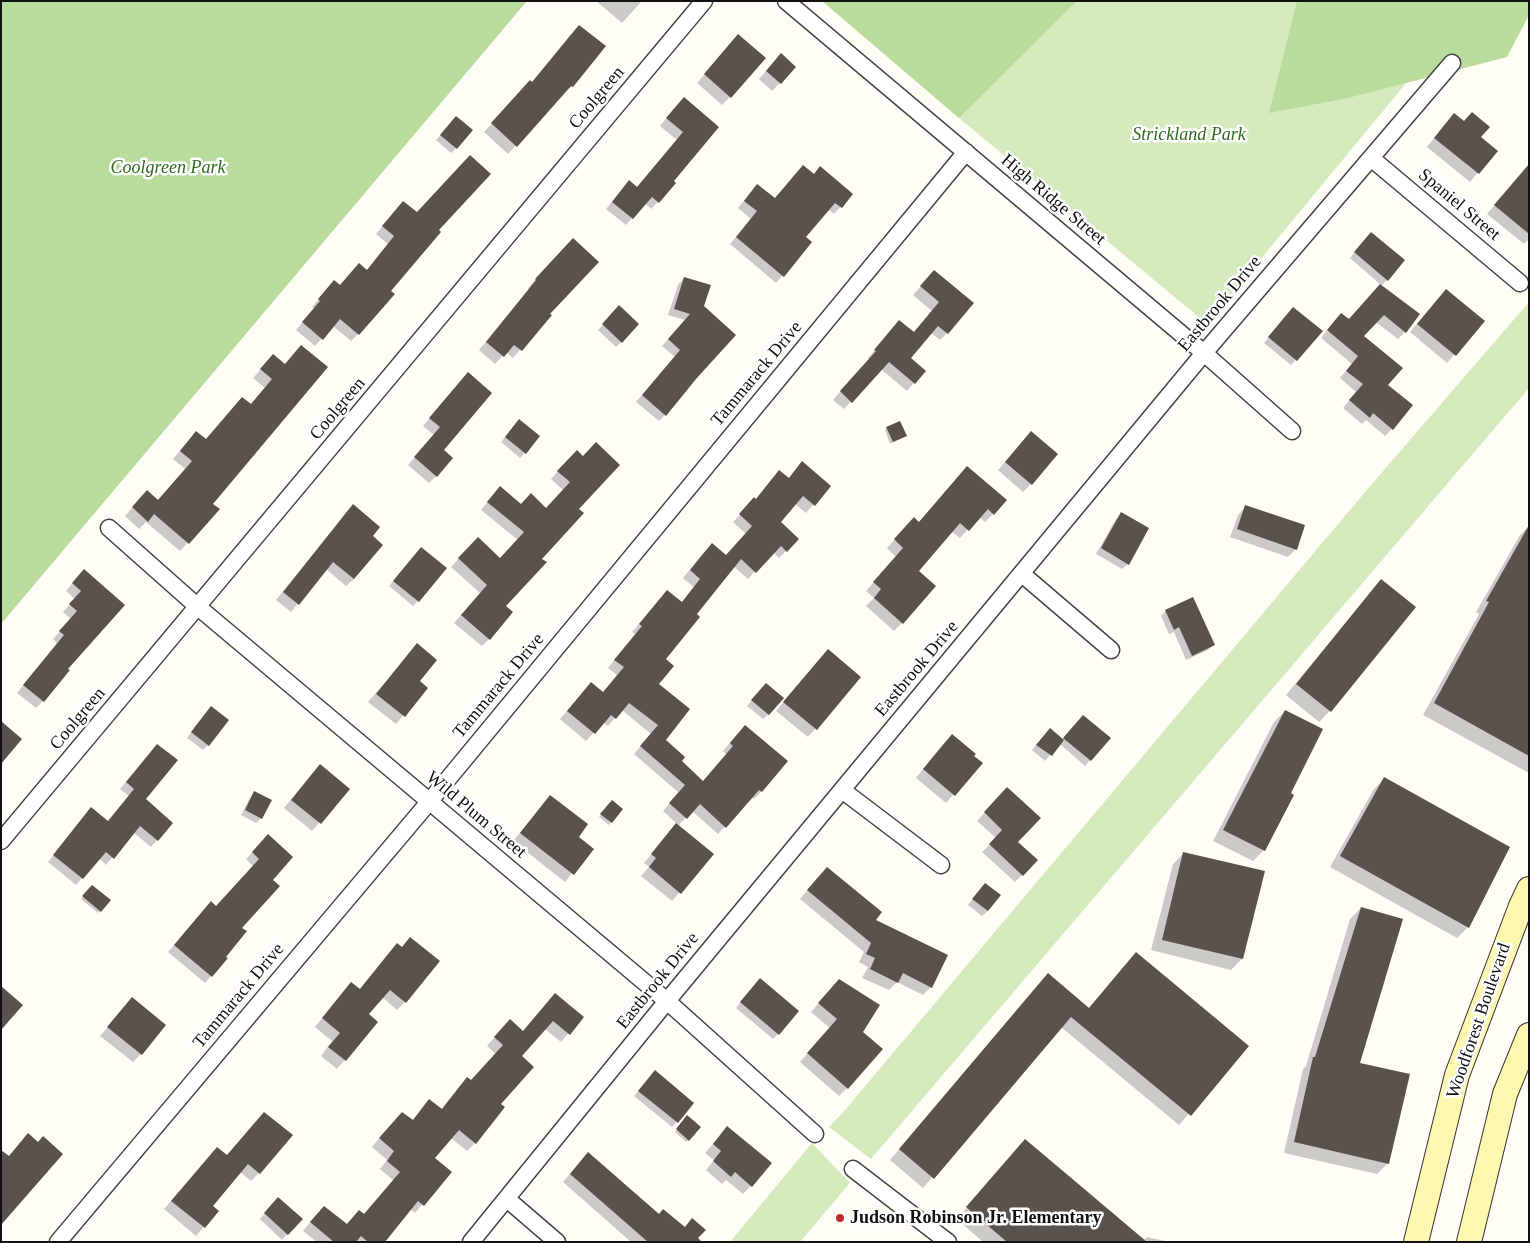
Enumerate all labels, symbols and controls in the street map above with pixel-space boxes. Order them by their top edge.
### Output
street label: Coolgreen [565,62,629,134]
park label: Strickland Park [1132,124,1246,146]
street label: High Ridge Street [996,150,1110,250]
park label: Coolgreen Park [111,157,225,179]
street label: Spaniel Street [1414,164,1504,246]
street label: Eastbrook Drive [1174,252,1266,356]
street label: Tammarack Drive [707,317,807,431]
street label: Coolgreen [306,373,370,445]
street label: Eastbrook Drive [871,617,963,721]
street label: Tammarack Drive [449,629,549,743]
street label: Coolgreen [46,683,110,755]
street label: Wild Plum Street [421,767,531,863]
street label: Eastbrook Drive [612,928,704,1034]
street label: Tammarack Drive [189,939,289,1053]
street label: Woodforest Boulevard [1442,940,1516,1102]
place label: Judson Robinson Jr. Elementary [850,1207,1101,1229]
marker: Judson Robinson Jr. Elementary [834,1212,846,1224]

